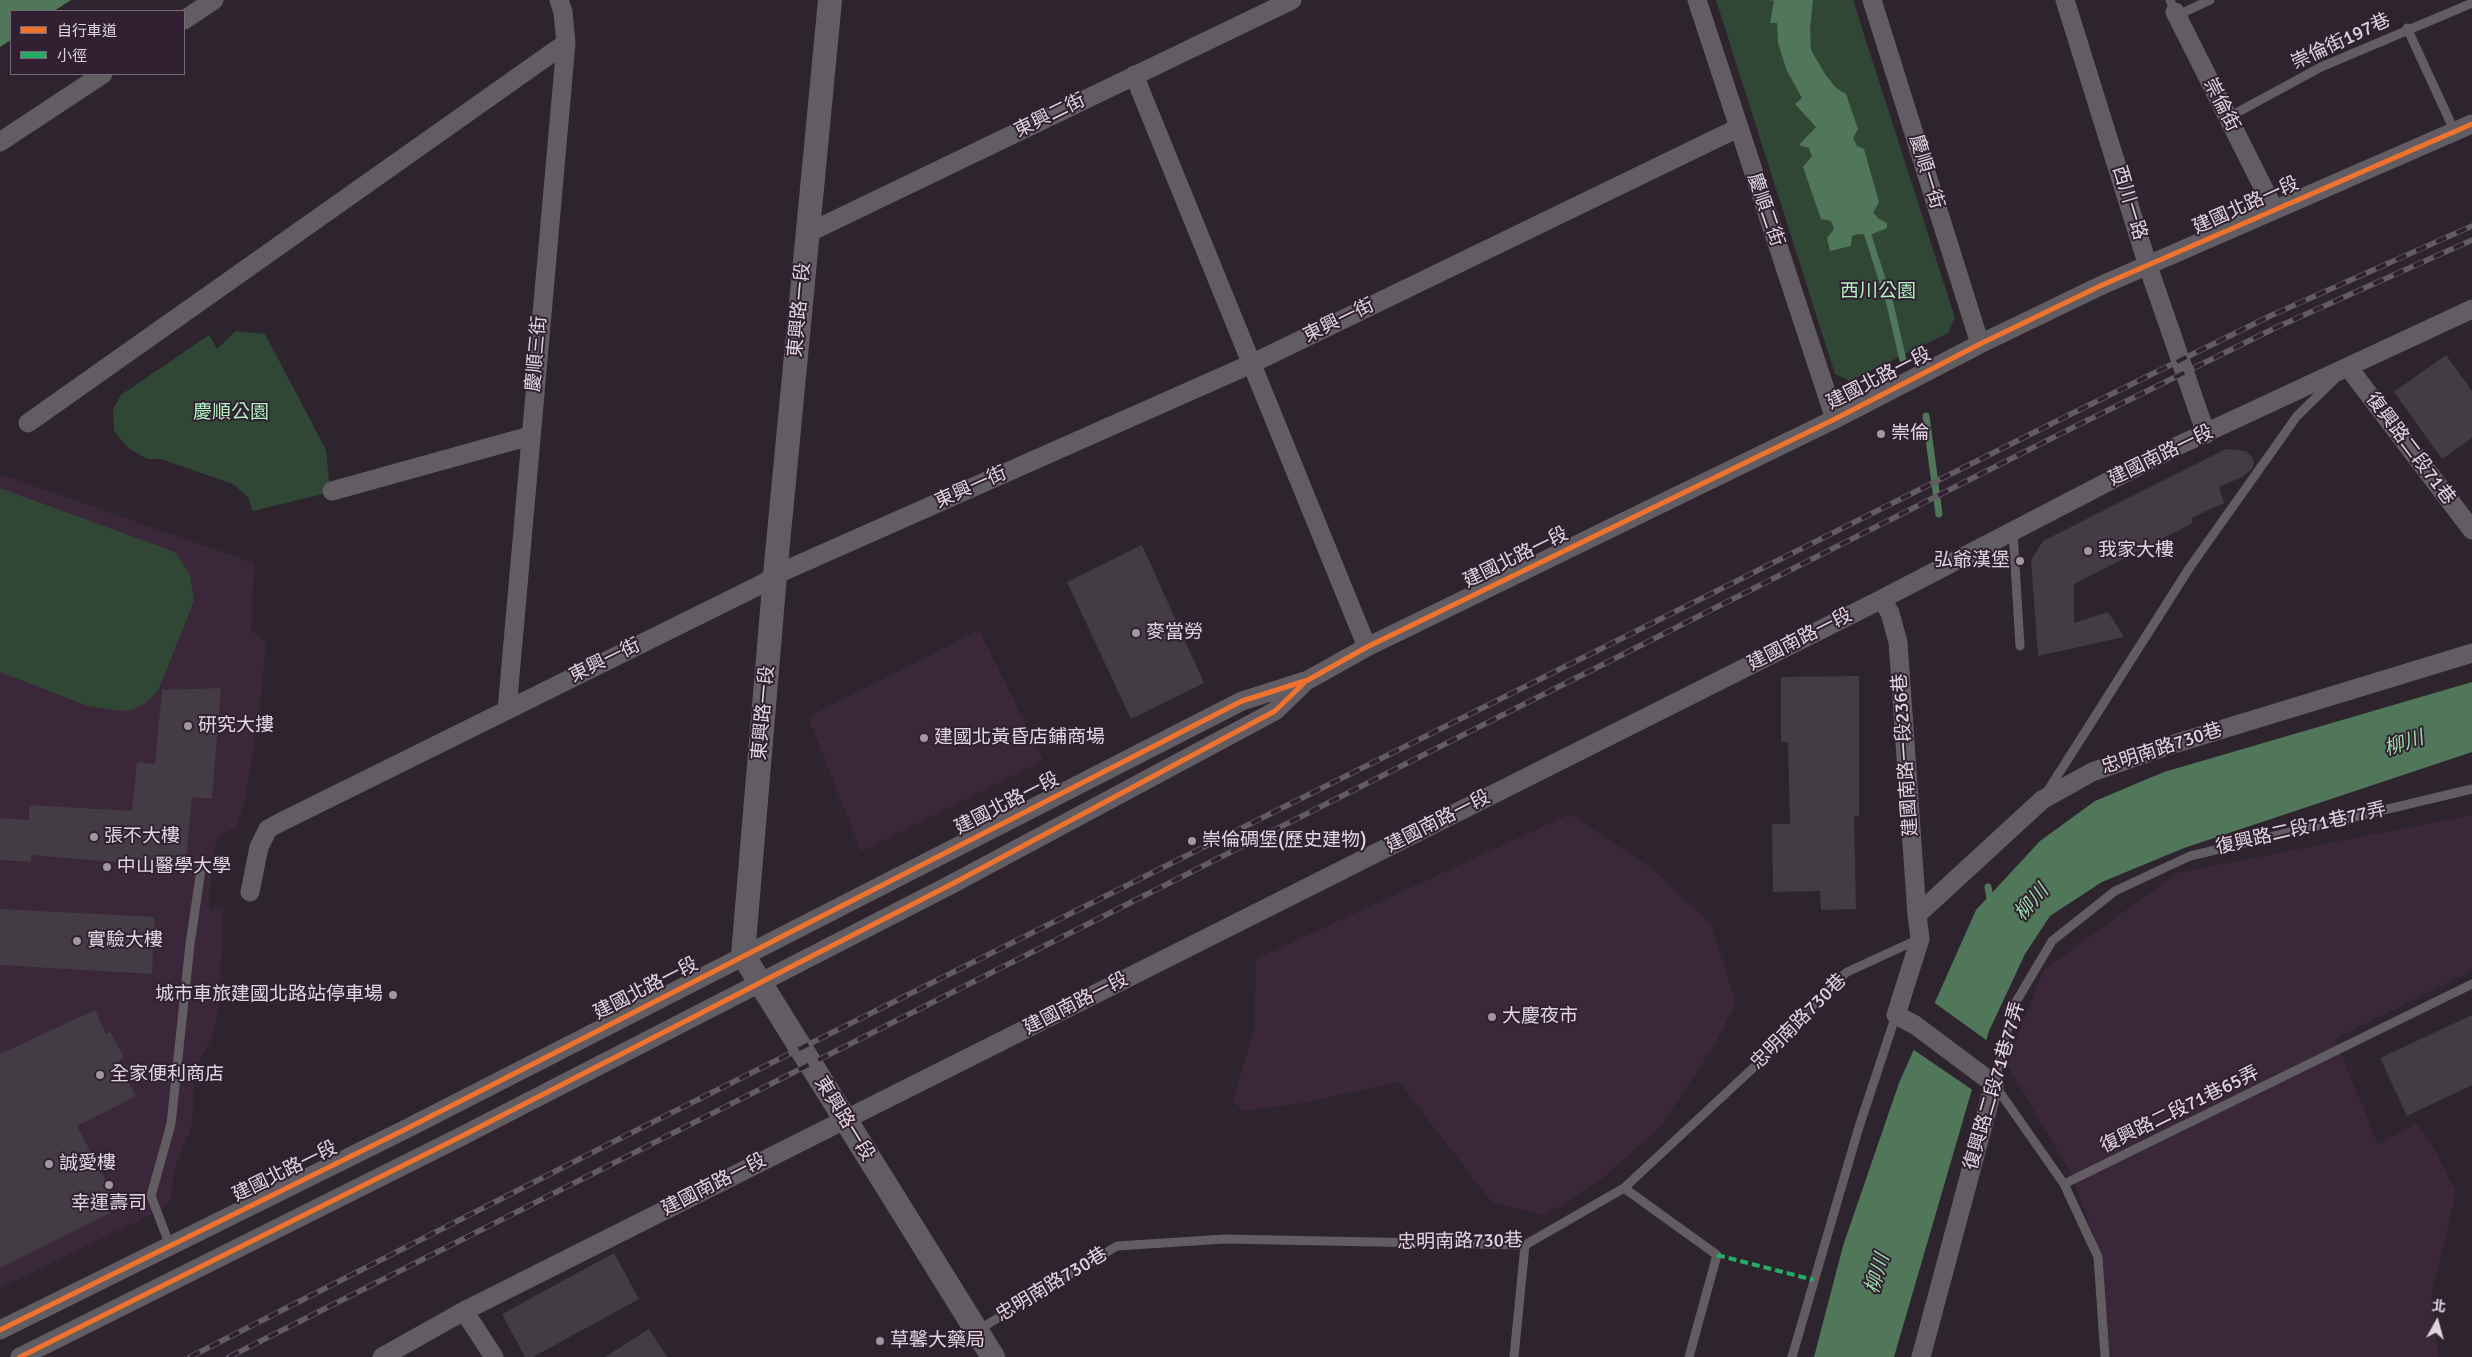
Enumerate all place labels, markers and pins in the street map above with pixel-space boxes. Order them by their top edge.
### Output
place label: 崇倫 [1891,423,1929,445]
marker: 崇倫 [1875,428,1887,440]
place label: 我家大樓 [2098,540,2174,562]
marker: 我家大樓 [2082,545,2094,557]
place label: 弘爺漢堡 [1934,550,2010,572]
marker: 弘爺漢堡 [2014,555,2026,567]
place label: 麥當勞 [1146,622,1203,644]
marker: 麥當勞 [1130,627,1142,639]
place label: 研究大摟 [198,715,274,737]
marker: 研究大摟 [182,720,194,732]
place label: 建國北黃昏店鋪商場 [934,727,1105,749]
marker: 建國北黃昏店鋪商場 [918,732,930,744]
place label: 張不大樓 [104,826,180,848]
place label: 崇倫碉堡(歷史建物) [1202,830,1367,852]
marker: 張不大樓 [88,831,100,843]
marker: 崇倫碉堡(歷史建物) [1186,835,1198,847]
place label: 中山醫學大學 [117,856,231,878]
marker: 中山醫學大學 [101,861,113,873]
place label: 實驗大樓 [87,930,163,952]
marker: 實驗大樓 [71,935,83,947]
place label: 城市車旅建國北路站停車場 [155,984,383,1006]
marker: 城市車旅建國北路站停車場 [387,989,399,1001]
place label: 大慶夜市 [1502,1006,1578,1028]
marker: 大慶夜市 [1486,1011,1498,1023]
place label: 全家便利商店 [110,1064,224,1086]
marker: 全家便利商店 [94,1069,106,1081]
place label: 誠愛樓 [59,1153,116,1175]
marker: 誠愛樓 [43,1158,55,1170]
marker: 幸運壽司 [103,1179,115,1191]
place label: 幸運壽司 [71,1193,147,1215]
place label: 草馨大藥局 [890,1330,985,1352]
marker: 草馨大藥局 [874,1335,886,1347]

